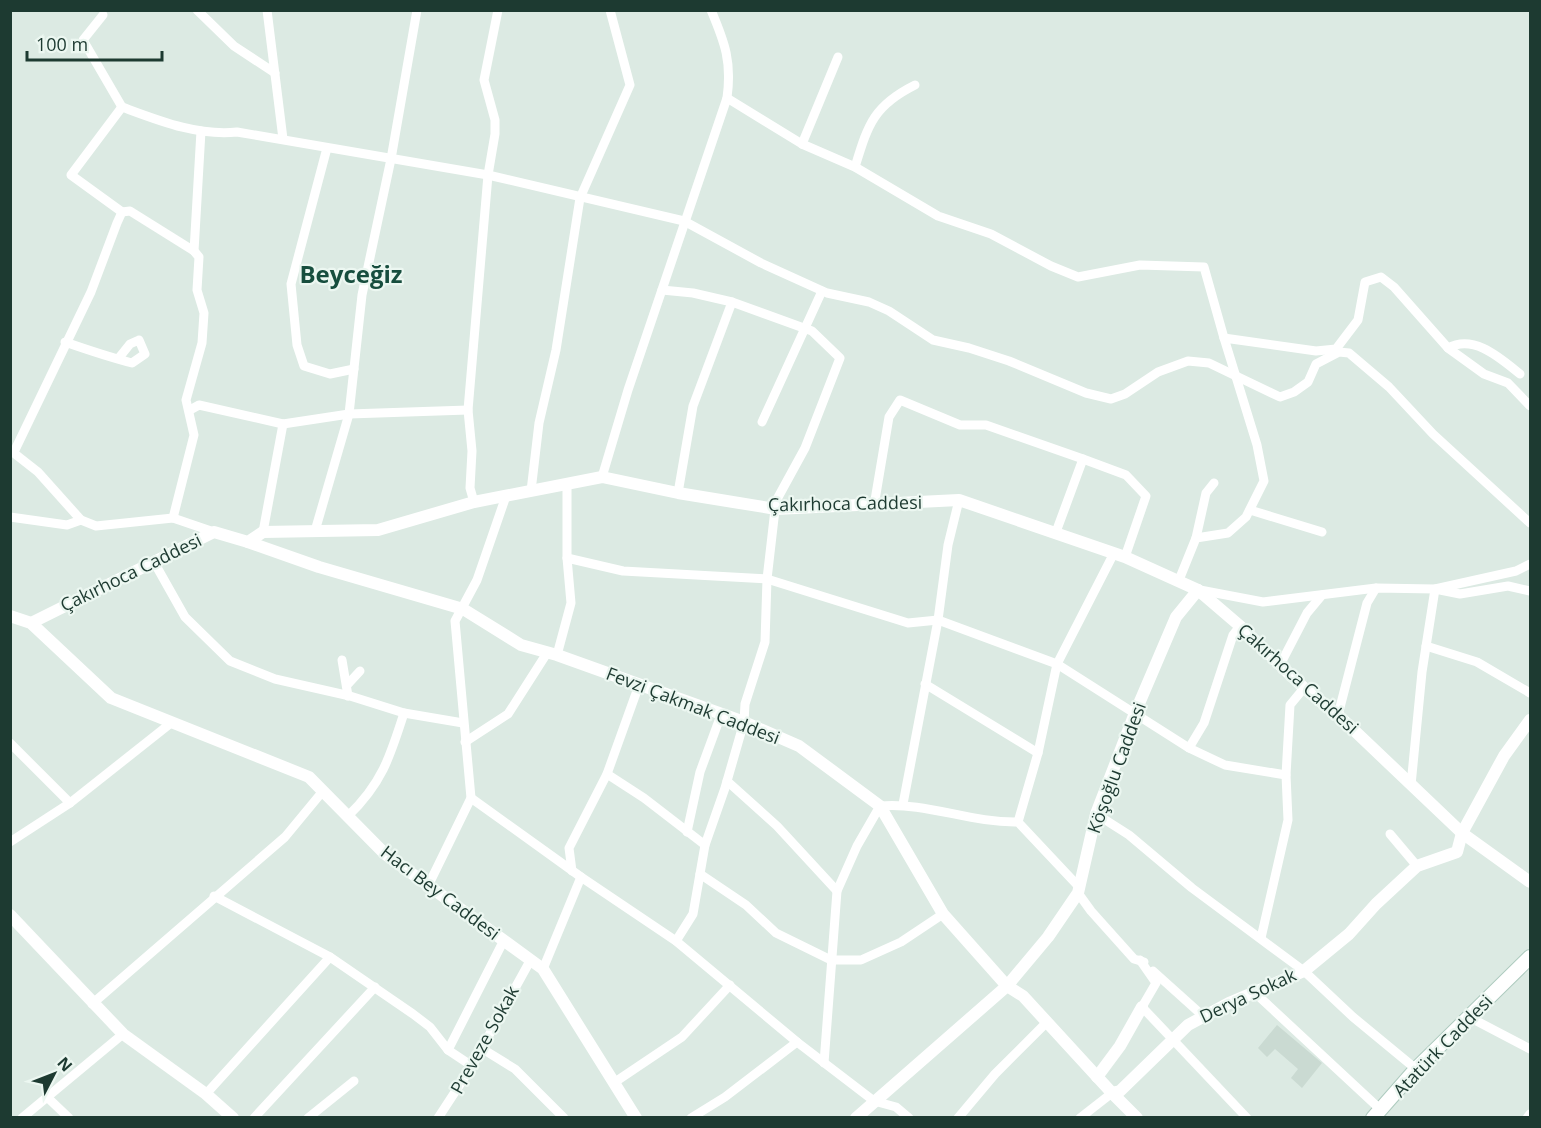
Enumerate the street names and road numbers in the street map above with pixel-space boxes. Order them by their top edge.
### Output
street label: Çakırhoca Caddesi [768,490,922,516]
street label: Çakırhoca Caddesi [56,527,205,617]
street label: Çakırhoca Caddesi [1233,618,1364,739]
street label: Fevzi Çakmak Caddesi [603,661,784,749]
street label: Köşoğlu Caddesi [1081,699,1151,837]
street label: Hacı Bey Caddesi [376,840,505,945]
street label: Derya Sokak [1195,962,1300,1028]
street label: Preveze Sokak [444,981,524,1098]
street label: Atatürk Caddesi [1387,989,1497,1102]

